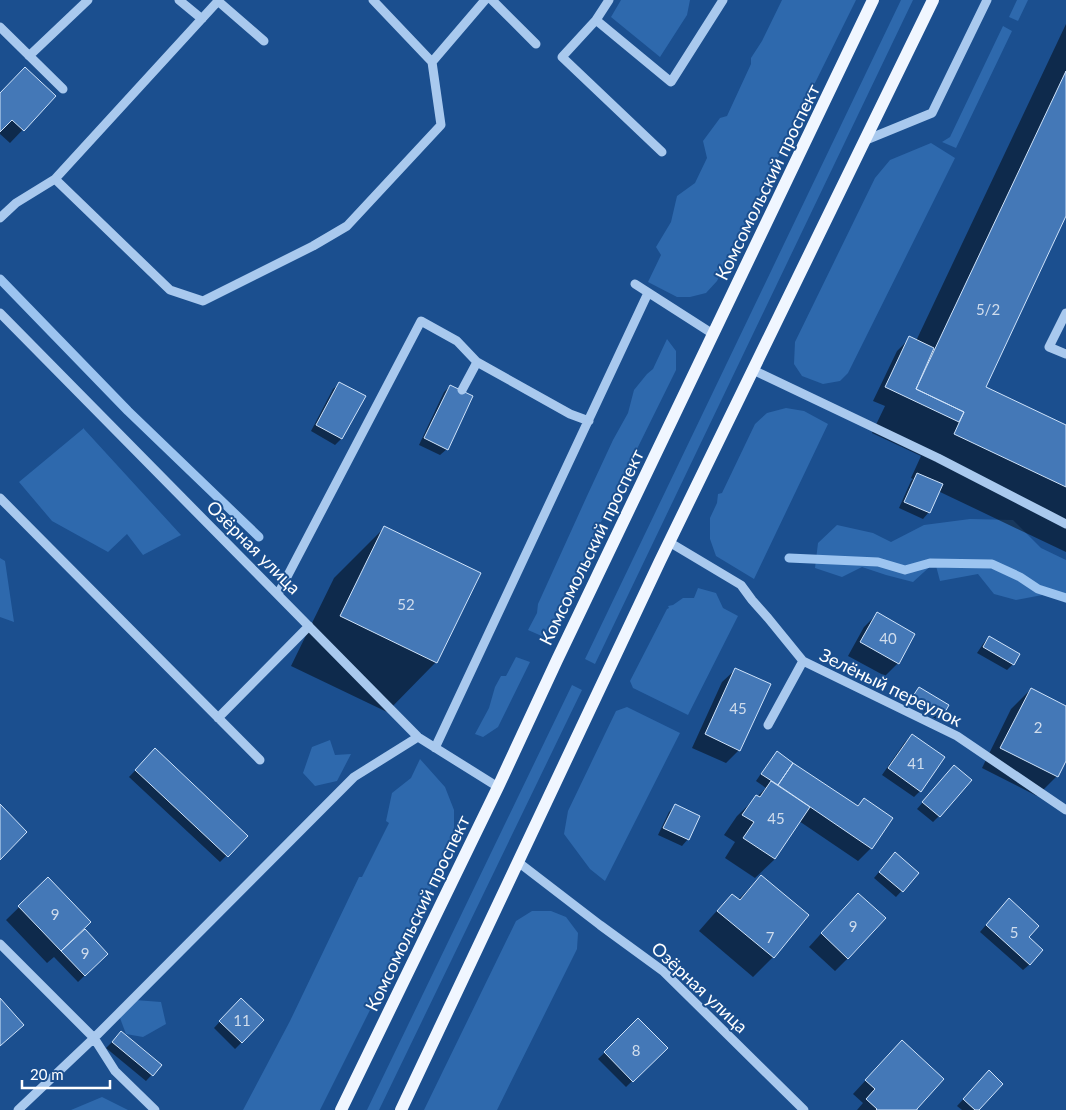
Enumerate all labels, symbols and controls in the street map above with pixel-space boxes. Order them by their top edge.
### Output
street label: Комсомольский проспект [710,81,824,283]
house number: 5/2 [976,300,1000,318]
street label: Комсомольский проспект [534,446,648,648]
street label: Озёрная улица [203,496,305,598]
house number: 52 [397,595,415,613]
house number: 40 [879,629,897,647]
street label: Зелёный переулок [816,643,966,731]
house number: 45 [729,699,747,717]
house number: 2 [1034,718,1042,736]
house number: 41 [907,754,925,772]
house number: 45 [767,809,785,827]
street label: Комсомольский проспект [360,812,474,1014]
house number: 9 [51,905,59,923]
house number: 9 [849,917,857,935]
house number: 5 [1010,923,1018,941]
house number: 7 [766,928,775,946]
street label: Озёрная улица [647,937,753,1037]
house number: 9 [81,944,89,962]
house number: 11 [233,1011,251,1029]
house number: 8 [632,1041,640,1059]
scale bar [22,1058,110,1090]
text: 20 m [30,1065,64,1083]

